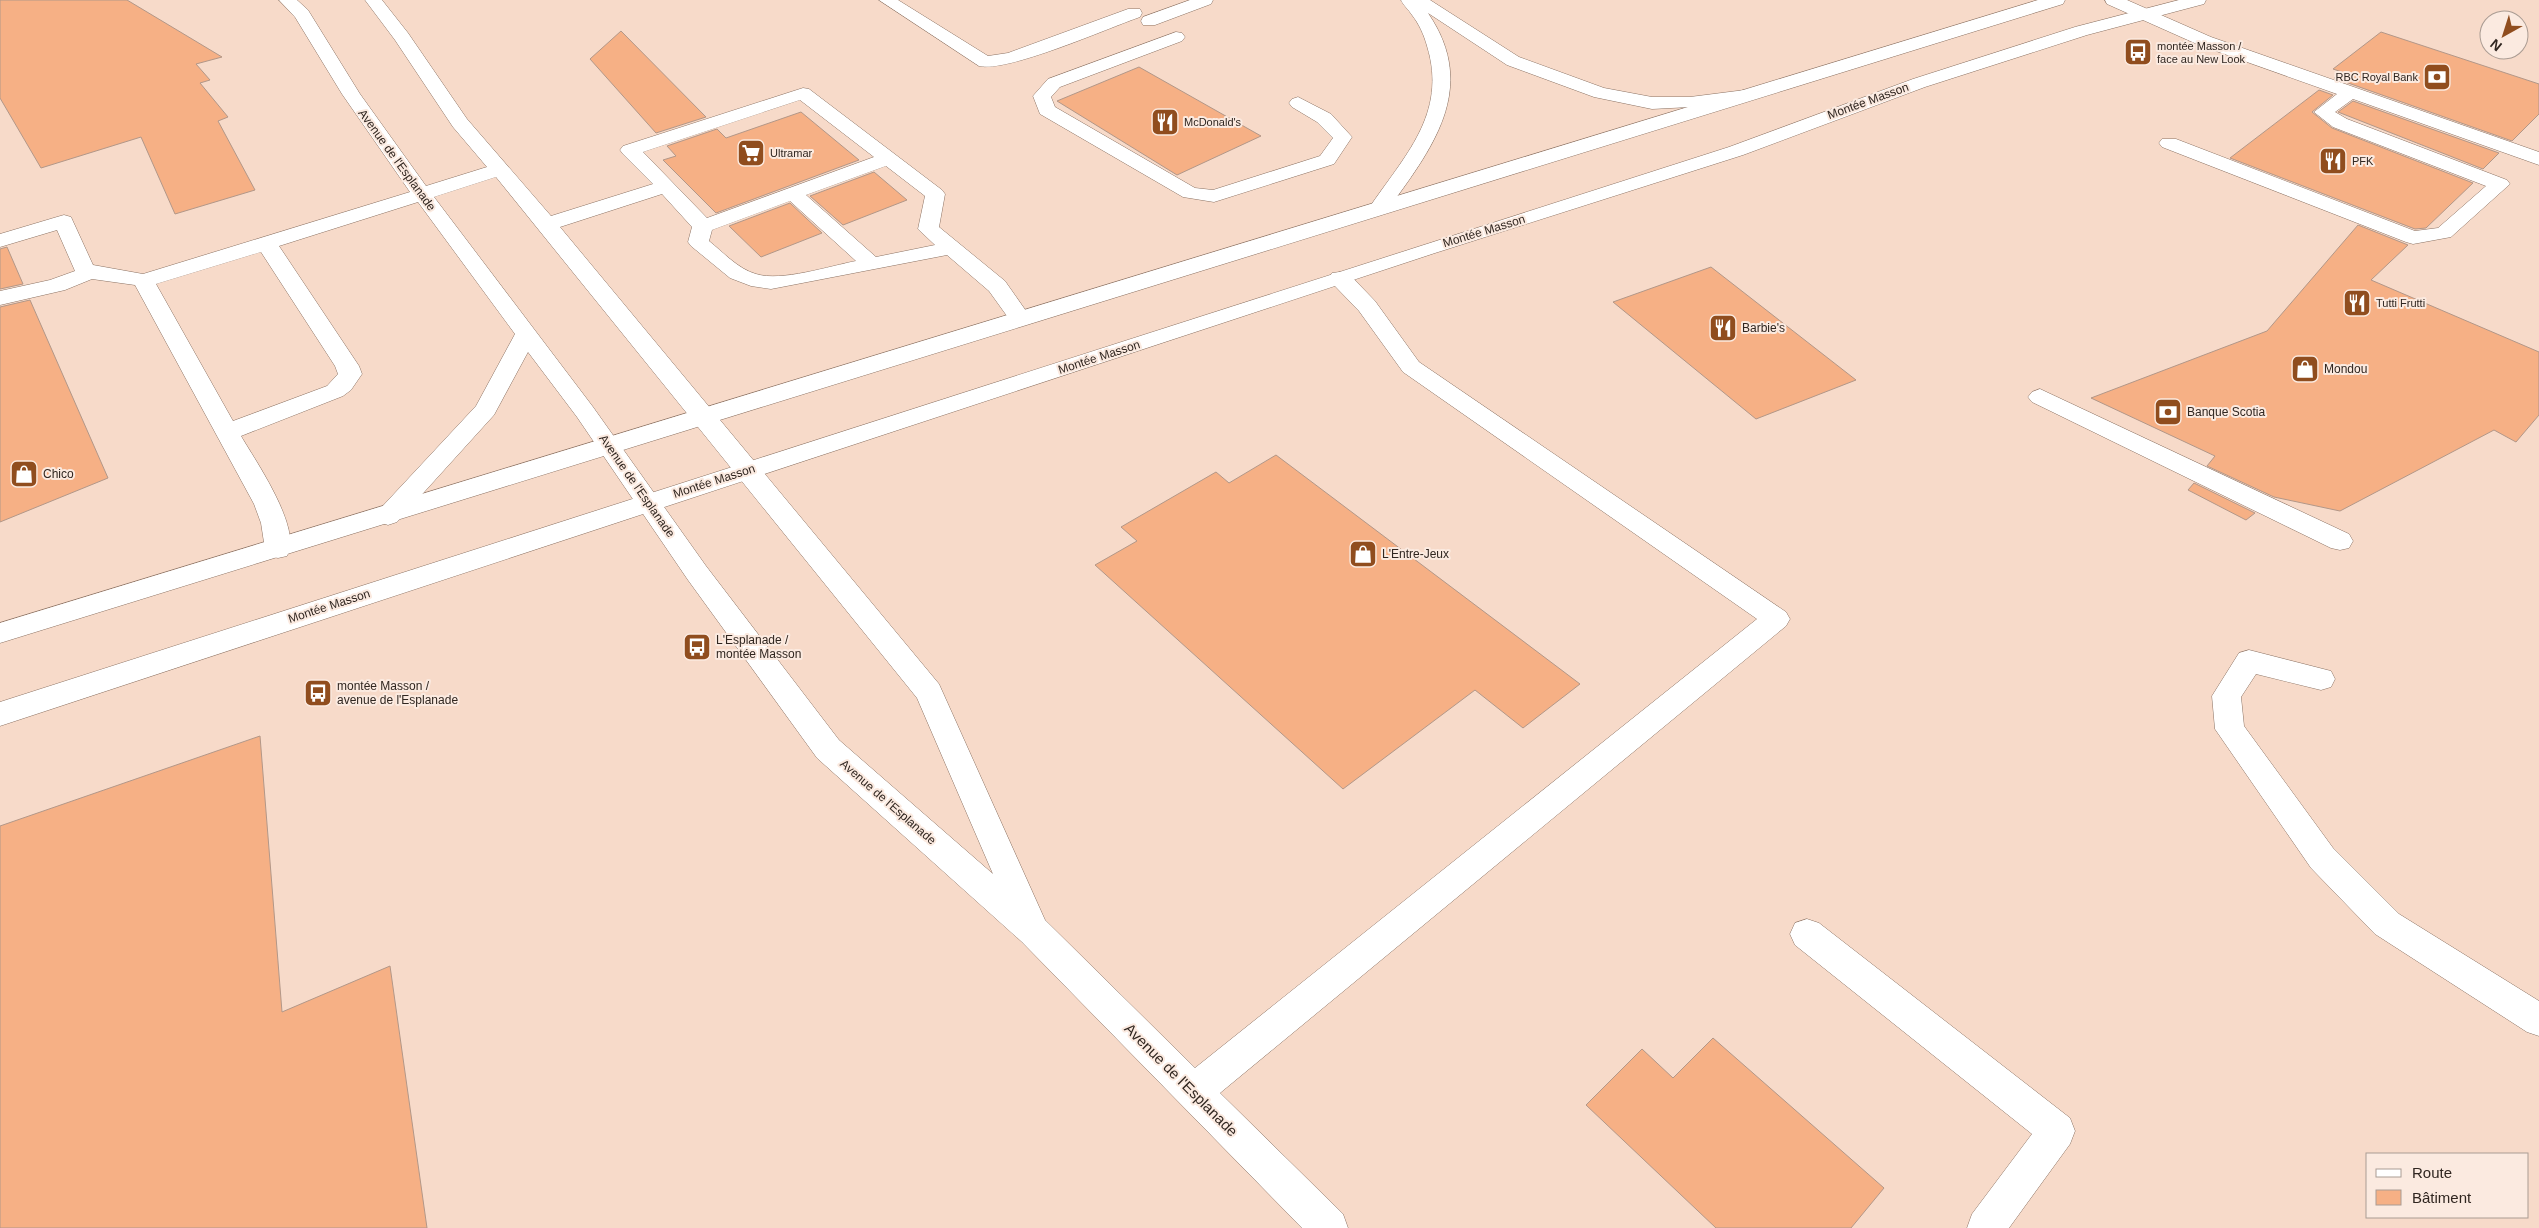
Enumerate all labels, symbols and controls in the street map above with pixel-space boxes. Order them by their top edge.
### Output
north arrow [2479,10,2529,60]
text: N [2487,36,2505,55]
bus stop icon: montée Masson / face au New Look [2123,37,2153,67]
place label: montée Masson / face au New Look [2157,40,2246,65]
bank icon: RBC Royal Bank [2422,62,2452,92]
place label: RBC Royal Bank [2335,71,2418,83]
street label: Montée Masson [1825,80,1911,122]
street label: Avenue de l'Esplanade [355,106,439,214]
restaurant icon: McDonald's [1150,107,1180,137]
place label: McDonald's [1184,116,1242,128]
supermarket icon: Ultramar [736,138,766,168]
restaurant icon: PFK [2318,146,2348,176]
place label: Ultramar [770,147,813,159]
place label: PFK [2352,155,2374,167]
street label: Montée Masson [1441,212,1527,250]
restaurant icon: Tutti Frutti [2342,288,2372,318]
place label: Tutti Frutti [2376,297,2425,309]
restaurant icon: Barbie's [1708,313,1738,343]
place label: Barbie's [1742,321,1785,335]
street label: Montée Masson [1056,337,1142,377]
shop icon: Mondou [2290,354,2320,384]
place label: Mondou [2324,362,2367,376]
bank icon: Banque Scotia [2153,397,2183,427]
place label: Banque Scotia [2187,405,2265,419]
street label: Avenue de l'Esplanade [596,432,678,540]
shop icon: Chico [9,459,39,489]
street label: Montée Masson [671,461,757,501]
place label: Chico [43,467,74,481]
shop icon: L'Entre-Jeux [1348,539,1378,569]
place label: L'Entre-Jeux [1382,547,1449,561]
street label: Montée Masson [286,586,372,626]
bus stop icon: L'Esplanade / montée Masson [682,632,712,662]
place label: L'Esplanade / montée Masson [716,633,801,661]
bus stop icon: montée Masson / avenue de l'Esplanade [303,678,333,708]
place label: montée Masson / avenue de l'Esplanade [337,679,458,707]
street label: Avenue de l'Esplanade [837,757,939,848]
street label: Avenue de l'Esplanade [1121,1020,1241,1140]
legend [2366,1153,2529,1218]
text: Route [2412,1164,2452,1181]
text: Bâtiment [2412,1189,2472,1206]

